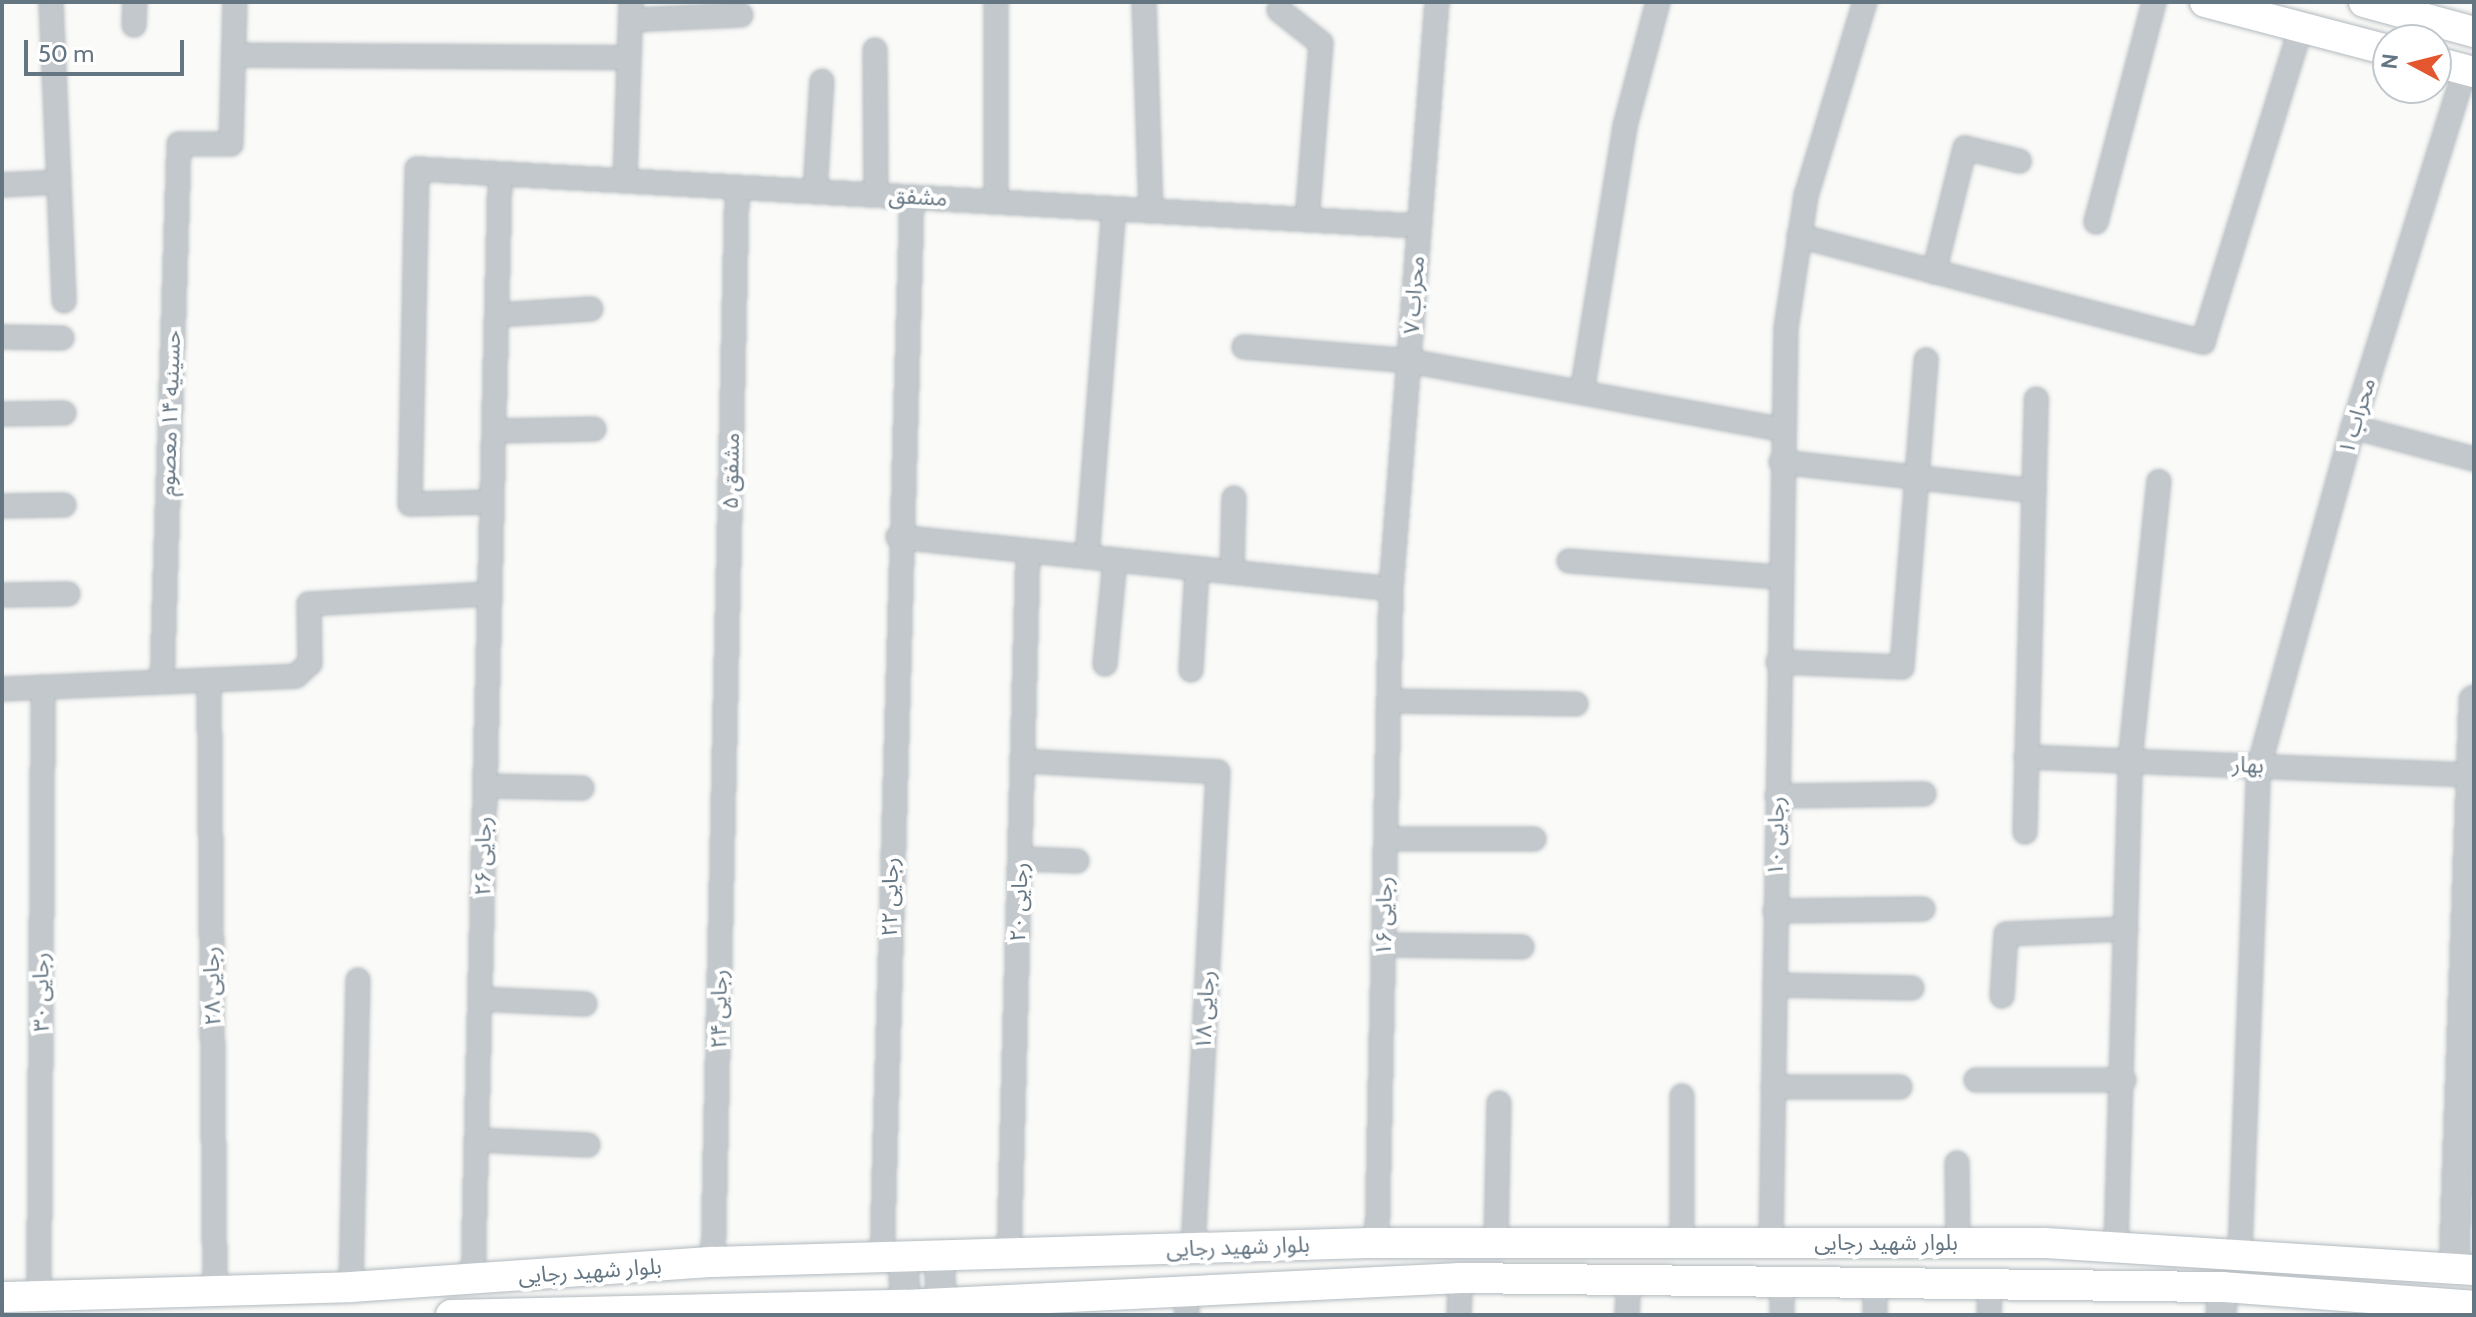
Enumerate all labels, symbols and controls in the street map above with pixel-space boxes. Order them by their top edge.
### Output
scale bar [28,24,188,74]
north arrow [2372,24,2452,104]
text: 50 m [38,39,94,68]
text: N [2375,52,2404,71]
street label: مشفق [888,182,948,212]
street label: محراب ۷ [1398,255,1430,335]
street label: حسینیه ۱۴ معصوم [154,329,186,497]
street label: محراب ۱ [2333,375,2381,457]
street label: مشفق ۵ [717,433,745,509]
street label: بهار [2232,751,2264,779]
street label: رجایی ۱۰ [1762,796,1790,876]
street label: رجایی ۲۶ [469,816,497,896]
street label: رجایی ۲۲ [876,857,904,937]
street label: رجایی ۲۰ [1004,862,1034,942]
street label: رجایی ۱۶ [1370,876,1398,956]
street label: رجایی ۲۸ [198,946,226,1026]
street label: رجایی ۳۰ [28,952,54,1032]
street label: رجایی ۲۴ [705,969,733,1049]
street label: رجایی ۱۸ [1190,970,1220,1050]
street label: بلوار شهید رجایی [1814,1230,1958,1256]
street label: بلوار شهید رجایی [1166,1231,1310,1263]
street label: بلوار شهید رجایی [517,1253,663,1289]

